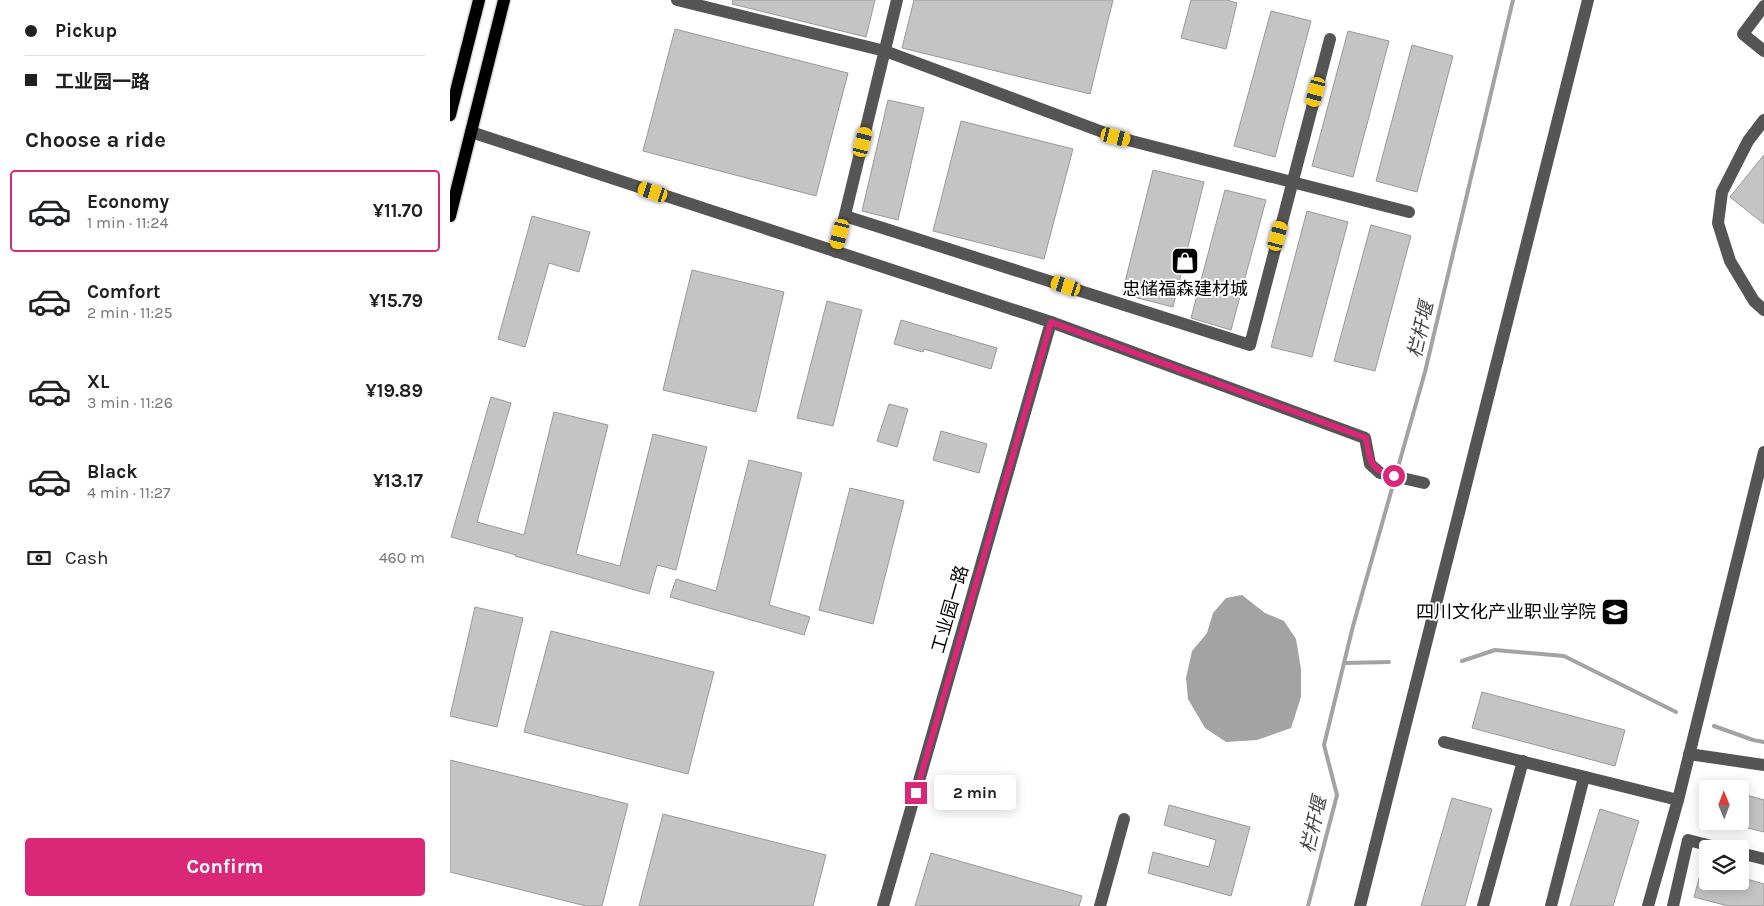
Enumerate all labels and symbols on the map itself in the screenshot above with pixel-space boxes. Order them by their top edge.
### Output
car [1304,76,1327,108]
car [852,126,873,158]
car [1099,126,1132,148]
car [636,180,669,204]
car [829,218,850,250]
car [1266,220,1289,252]
shop icon: 忠储福森建材城 [1170,246,1200,276]
car [1049,274,1082,298]
place label: 忠储福森建材城 [1122,278,1248,300]
water label: 栏杆堰 [1404,297,1439,360]
route start [1383,465,1405,487]
street label: 工业园一路 [927,563,973,655]
school or university icon: 四川文化产业职业学院 [1600,597,1630,627]
place label: 四川文化产业职业学院 [1416,601,1596,623]
callout: 2 min [934,776,1016,810]
north arrow [1699,780,1749,830]
route end [905,782,927,804]
water label: 栏杆堰 [1297,792,1332,855]

